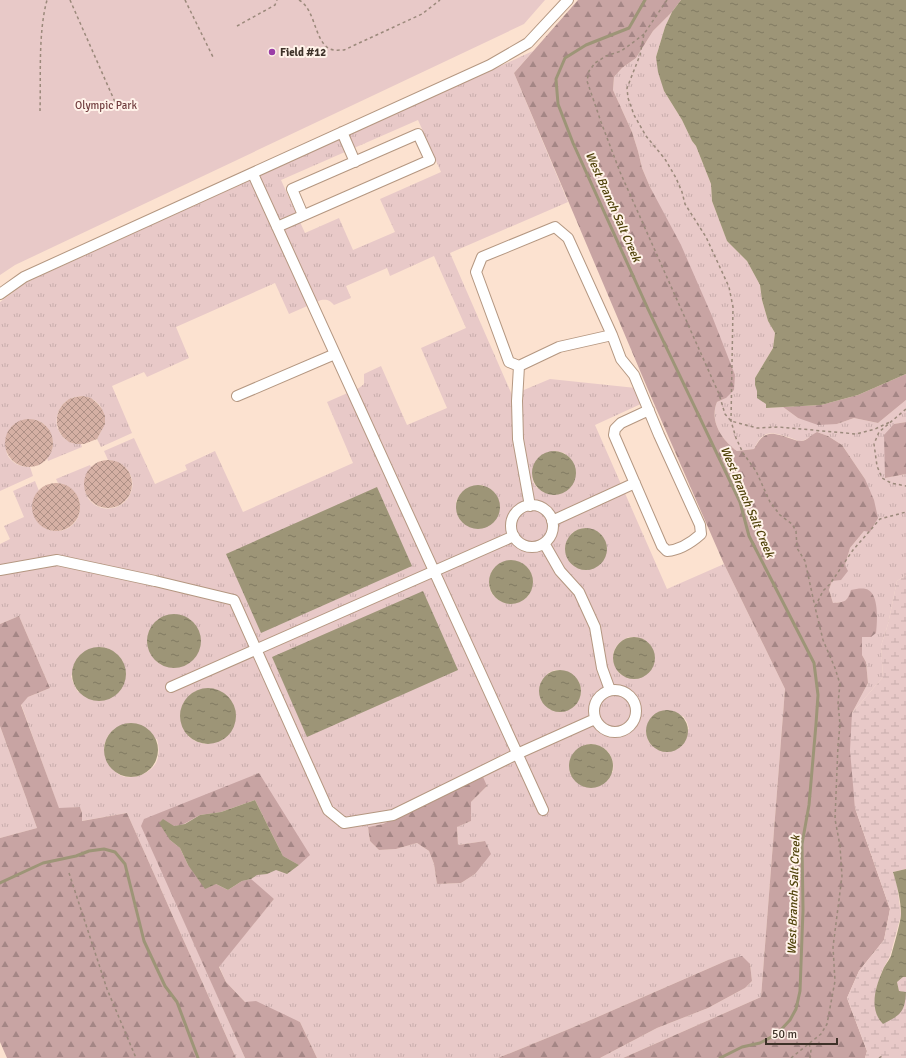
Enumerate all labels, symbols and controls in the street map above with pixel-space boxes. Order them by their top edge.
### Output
place label: Field #12 [280,46,326,59]
marker: Field #12 [267,47,277,57]
park label: Olympic Park [75,99,137,112]
water label: West Branch Salt Creek [582,150,644,265]
water label: West Branch Salt Creek [717,444,778,561]
water label: West Branch Salt Creek [784,834,804,955]
scale bar [766,1020,837,1046]
text: 50 m [772,1027,797,1042]

